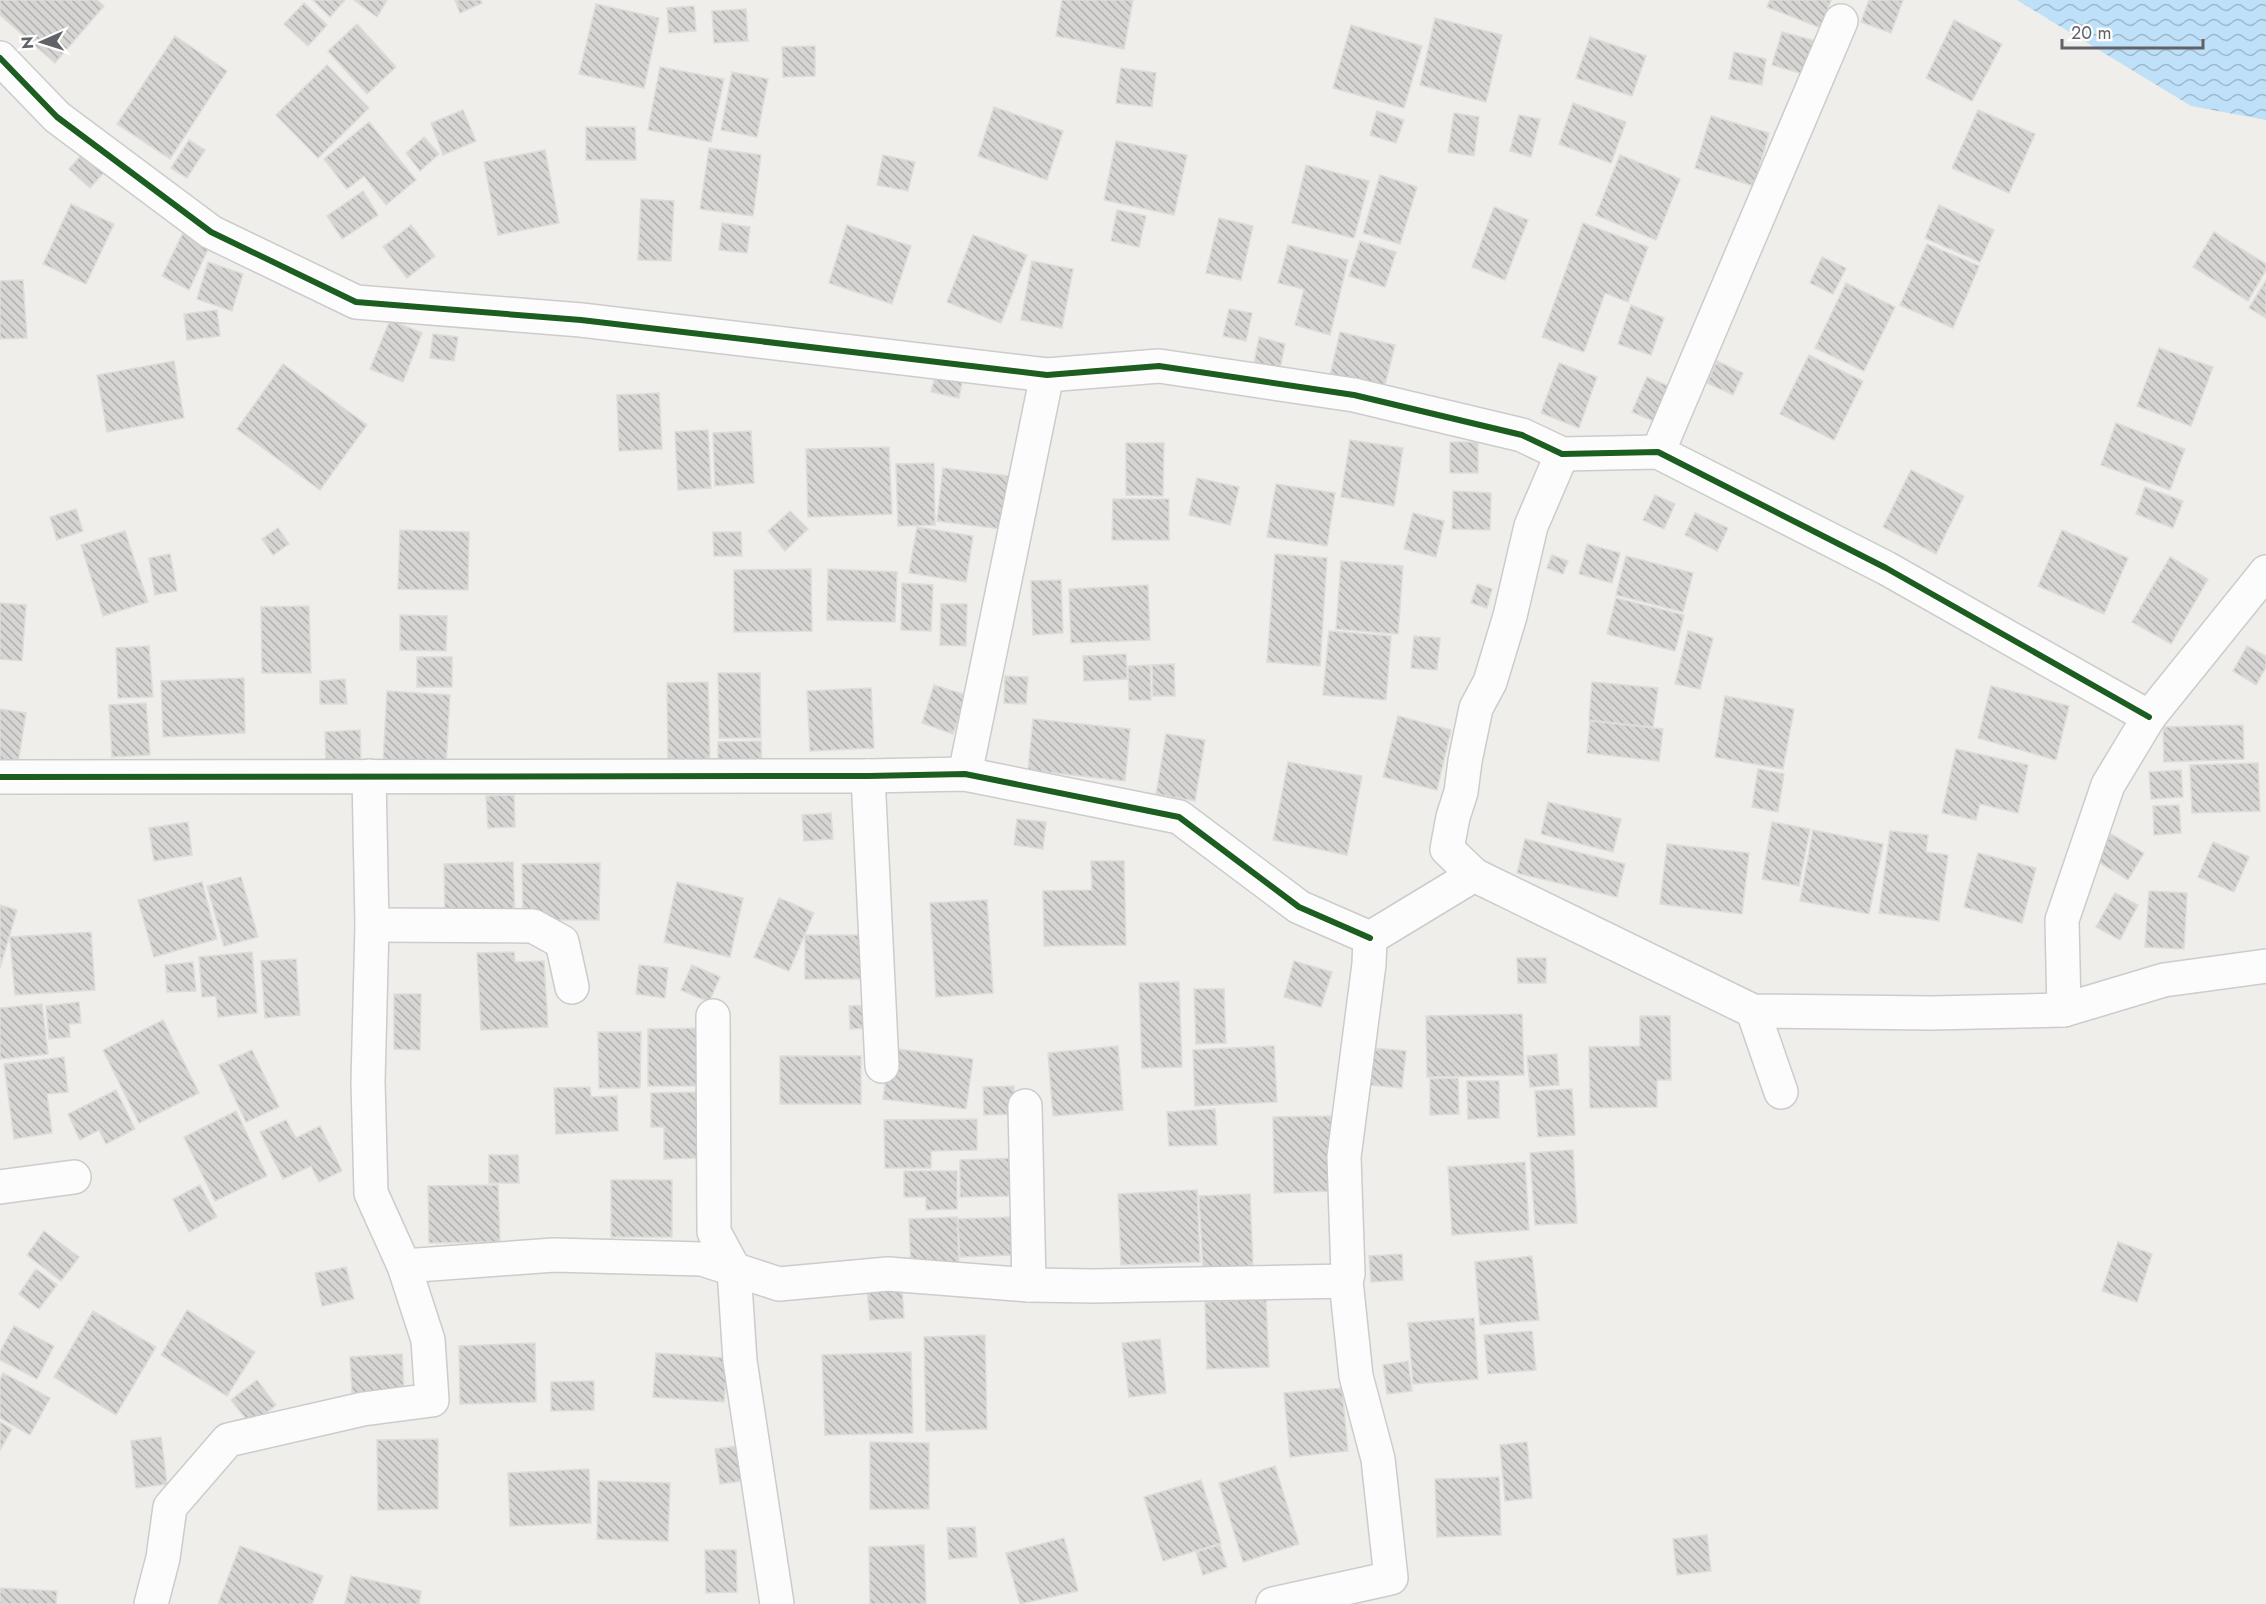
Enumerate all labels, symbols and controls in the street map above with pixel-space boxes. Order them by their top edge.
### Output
north arrow [12,12,72,72]
scale bar [2062,12,2203,50]
text: 20 m [2071,20,2111,46]
text: N [16,36,39,50]

